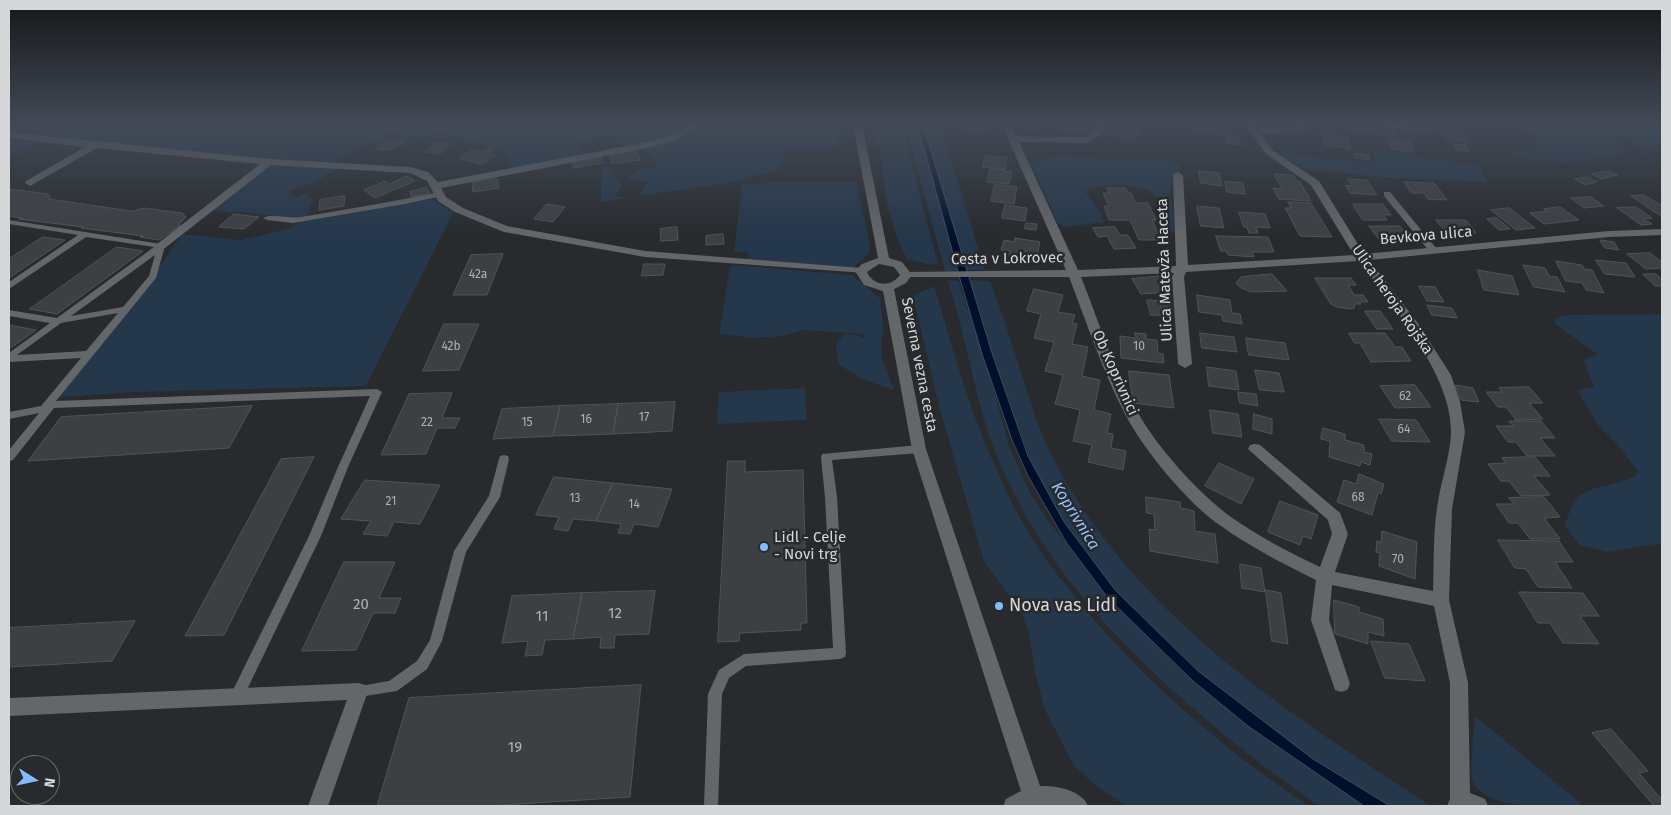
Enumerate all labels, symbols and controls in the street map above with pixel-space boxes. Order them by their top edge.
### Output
street label: Ulica Matevža Haceta [1154,198,1176,342]
street label: Bevkova ulica [1379,223,1473,249]
street label: Ulica heroja Rojška [1347,242,1437,358]
street label: Cesta v Lokrovec [951,249,1063,269]
house number: 42a [469,268,487,282]
street label: Severna vezna cesta [897,296,941,434]
street label: Ob Koprivnici [1088,328,1142,418]
house number: 42b [441,340,461,354]
house number: 10 [1133,340,1145,354]
house number: 62 [1399,390,1411,404]
house number: 17 [639,411,649,425]
house number: 16 [580,413,592,427]
house number: 22 [421,416,433,430]
house number: 15 [521,416,533,430]
house number: 64 [1398,423,1410,437]
water label: Koprivnica [1047,479,1103,553]
house number: 68 [1351,491,1365,505]
house number: 13 [569,492,581,506]
house number: 21 [386,495,396,509]
house number: 14 [628,498,640,512]
place label: Lidl - Celje - Novi trg [774,529,846,564]
marker: Lidl - Celje - Novi trg [758,541,770,553]
house number: 70 [1392,553,1404,567]
place label: Nova vas Lidl [1009,595,1116,617]
house number: 20 [353,596,369,614]
marker: Nova vas Lidl [993,600,1005,612]
house number: 12 [608,605,622,623]
house number: 11 [536,608,548,626]
house number: 19 [508,739,522,757]
north arrow [10,755,60,805]
text: N [40,776,58,789]

